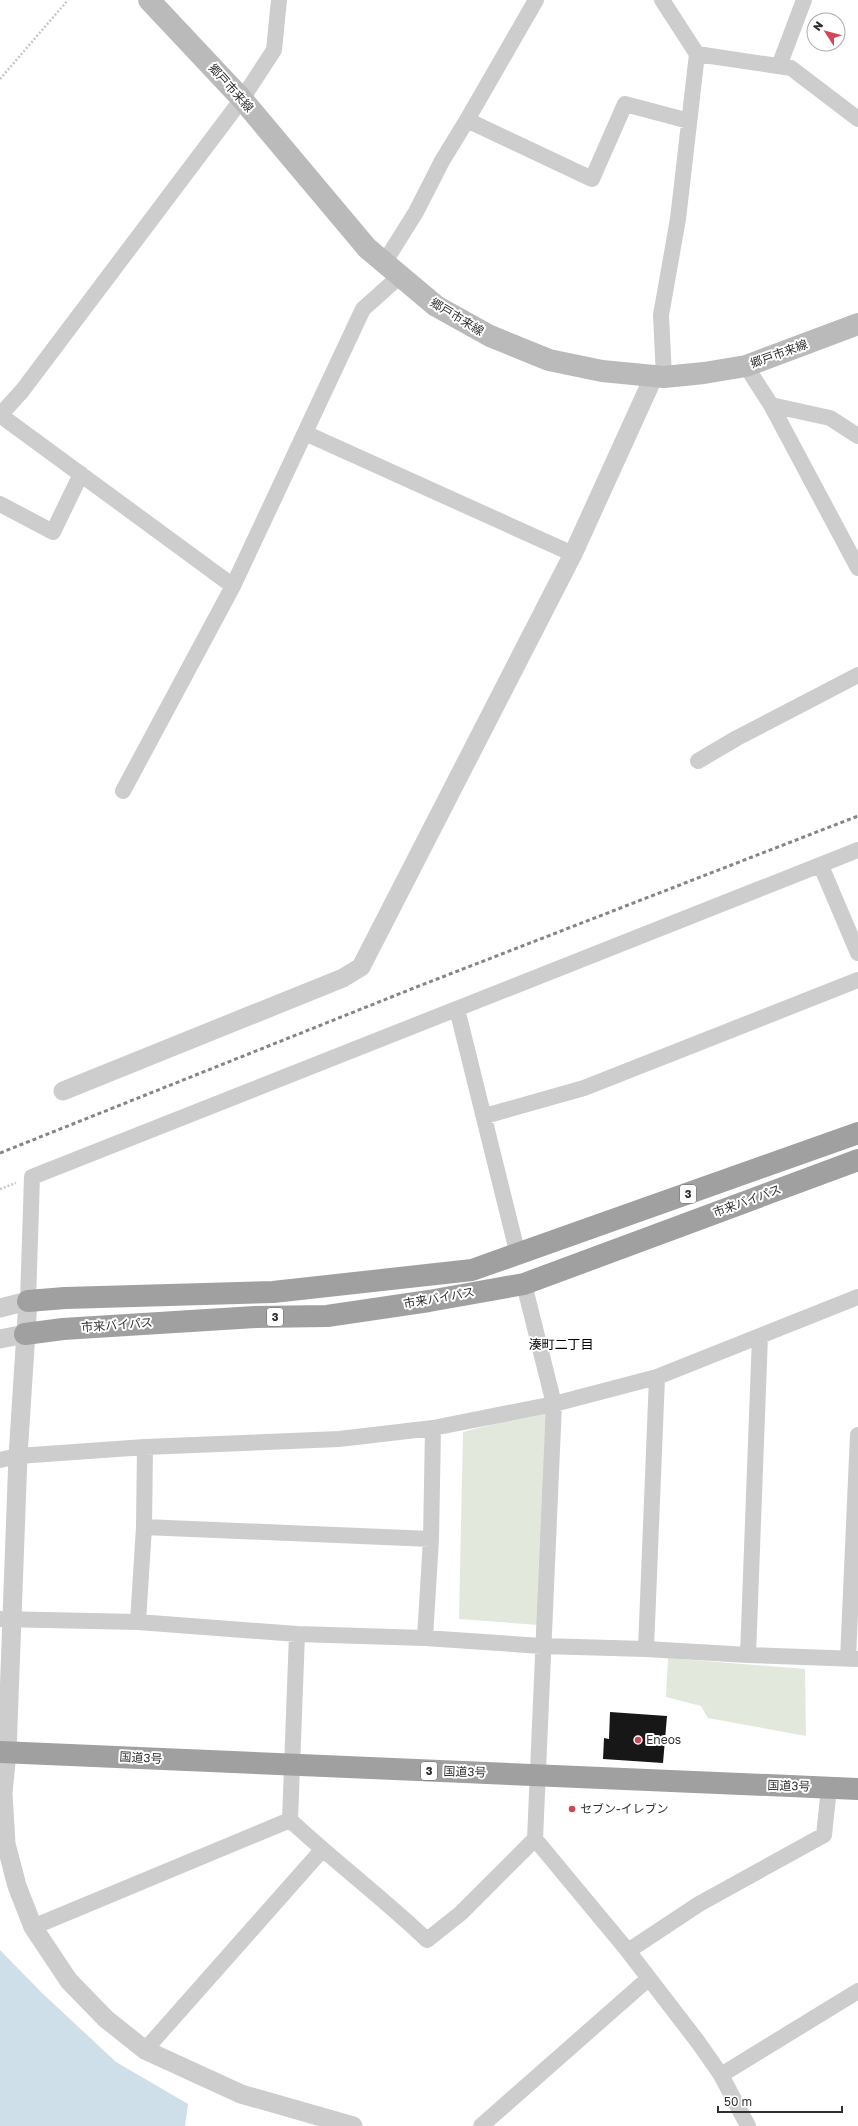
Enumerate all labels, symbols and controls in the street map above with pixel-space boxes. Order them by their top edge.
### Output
north arrow [806,12,846,52]
text: N [810,19,825,33]
street label: 郷戸市来線 [206,60,257,115]
street label: 郷戸市来線 [428,295,487,338]
street label: 郷戸市来線 [748,336,810,371]
street label: 市来バイパス [711,1181,783,1220]
road number: 3 [680,1185,696,1203]
street label: 市来バイパス [402,1284,476,1311]
road number: 3 [267,1308,283,1326]
street label: 市来バイパス [81,1315,153,1334]
district label: 湊町二丁目 [528,1336,594,1352]
place label: Eneos [646,1732,681,1747]
marker: Eneos [633,1735,643,1745]
street label: 国道3号 [119,1749,163,1766]
road number: 3 [421,1762,437,1780]
street label: 国道3号 [443,1763,487,1780]
street label: 国道3号 [767,1777,811,1794]
place label: セブン-イレブン [580,1801,669,1816]
marker: セブン-イレブン [567,1804,577,1814]
scale bar [718,2088,842,2114]
text: 50 m [724,2094,752,2109]

